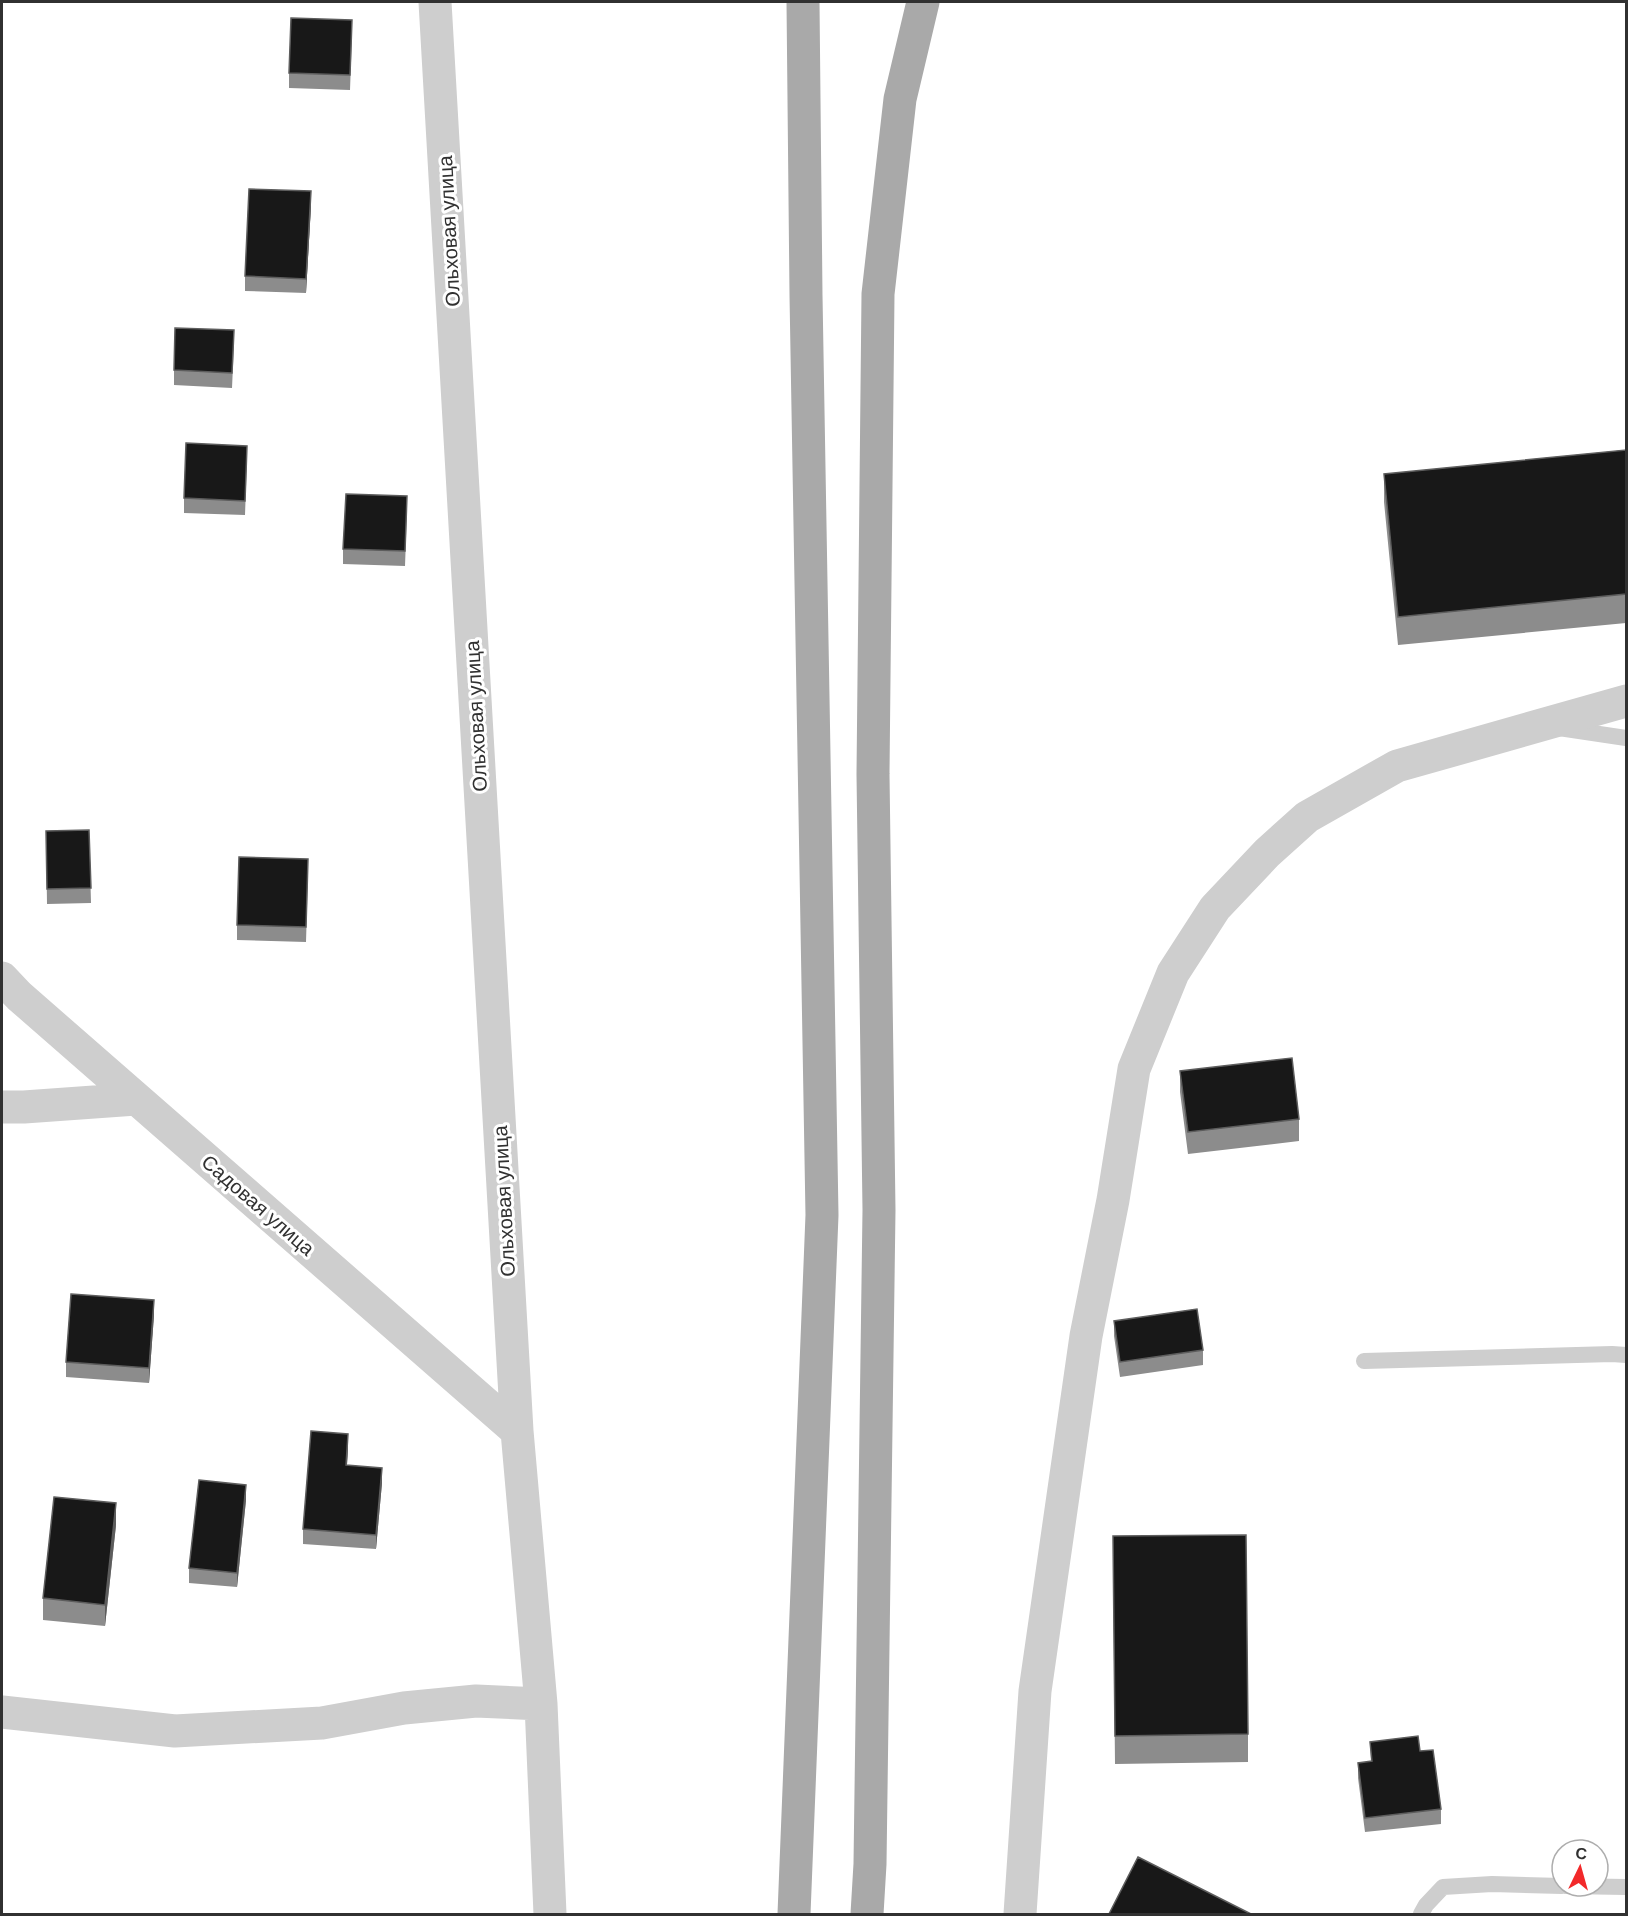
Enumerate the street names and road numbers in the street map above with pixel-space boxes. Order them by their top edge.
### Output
street label: Ольховая улица [434,154,464,307]
street label: Ольховая улица [461,639,491,792]
street label: Ольховая улица [489,1124,519,1277]
street label: Садовая улица [197,1150,319,1260]

